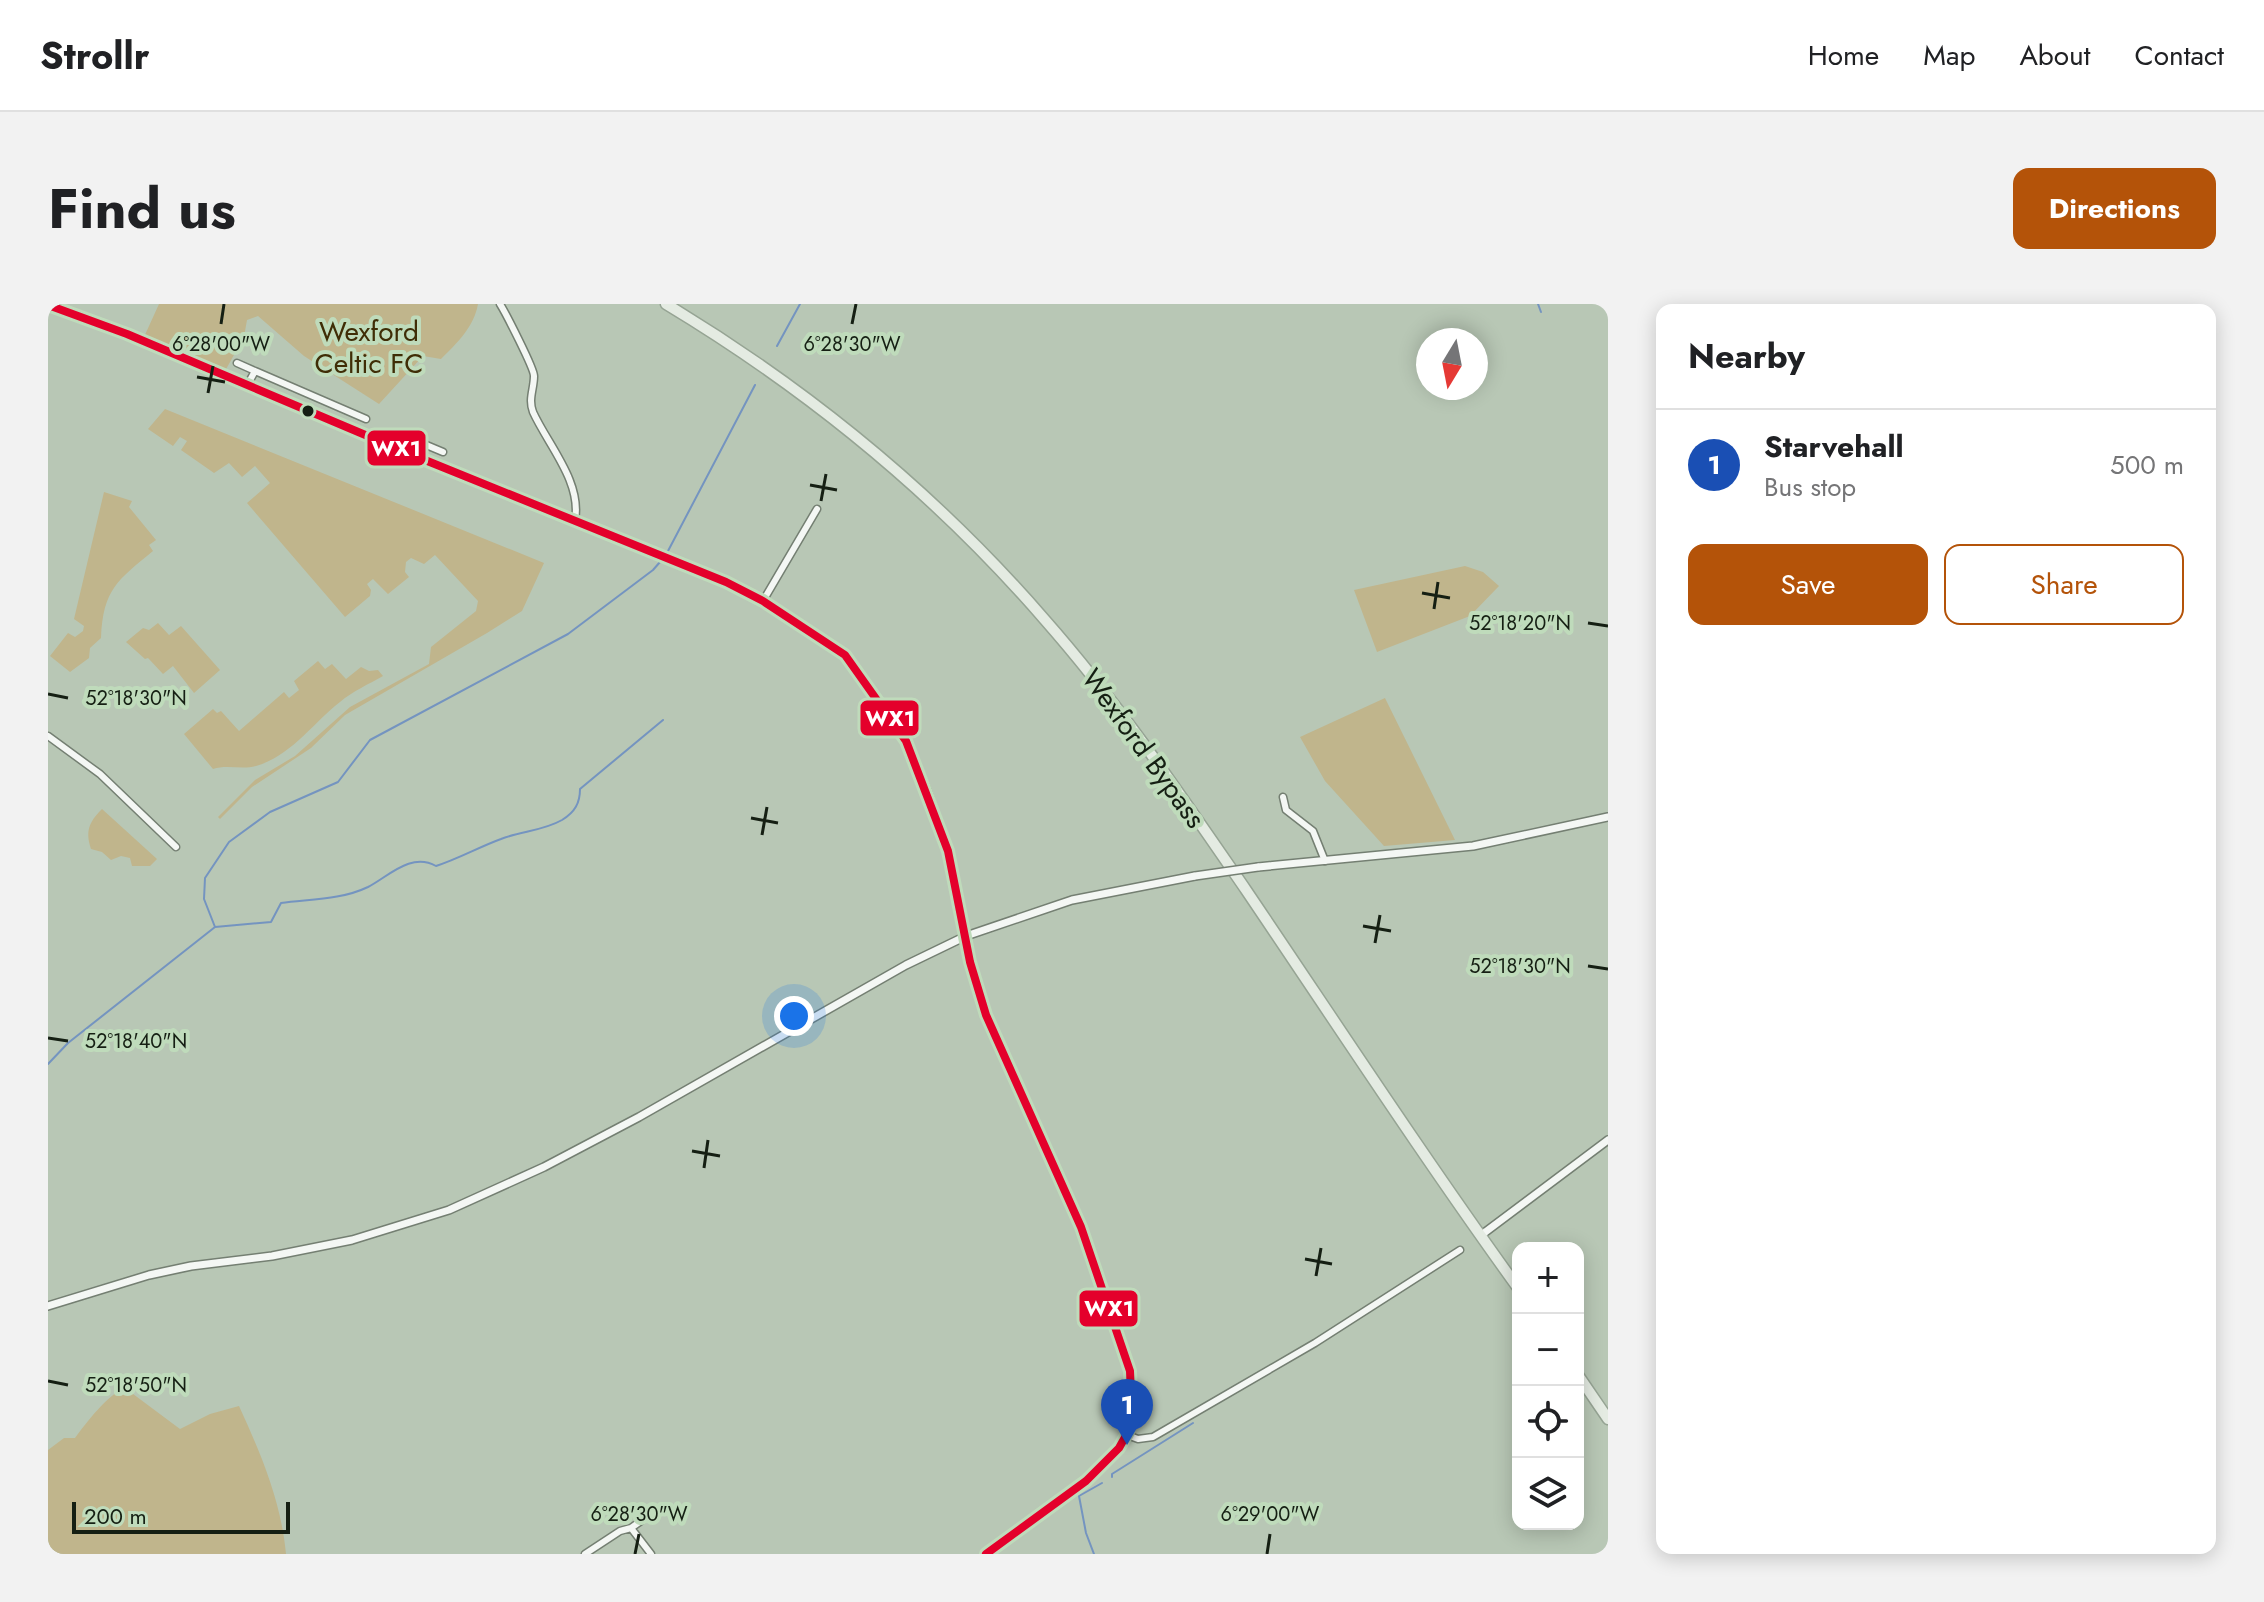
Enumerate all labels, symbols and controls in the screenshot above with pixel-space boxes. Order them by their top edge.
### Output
text: Strollr [40,28,149,83]
text: Home [1808,35,1879,76]
text: Map [1923,35,1975,76]
text: About [2019,35,2091,76]
text: Contact [2135,35,2224,76]
text: Find us [48,168,236,249]
button: Directions [2013,168,2216,249]
park label: Wexford Celtic FC [314,311,424,384]
north arrow [1416,328,1488,400]
text: 6°28'00"W [172,330,270,359]
text: 6°28'30"W [803,330,901,359]
text: Nearby [1688,332,1805,381]
unlabelled marker [300,403,316,419]
text: Starvehall [1764,425,1904,468]
line badge: WX1 [366,429,427,467]
text: WX1 [371,432,421,464]
text: 1 [1707,446,1721,484]
text: 500 m [2110,446,2184,484]
text: Bus stop [1764,468,1856,506]
button: Save [1688,544,1928,625]
button: Share [1944,544,2184,625]
text: 52°18'20"N [1469,609,1571,638]
street label: Wexford Bypass [1072,660,1216,837]
text: 52°18'30"N [85,684,187,713]
line badge: WX1 [859,699,920,737]
text: WX1 [865,702,915,734]
text: 52°18'30"N [1469,952,1571,981]
your location [774,996,814,1036]
text: 52°18'40"N [85,1027,187,1056]
map controls [1512,1242,1584,1530]
button: + [1512,1242,1584,1314]
line badge: WX1 [1078,1289,1139,1328]
text: WX1 [1084,1292,1134,1324]
button: − [1512,1314,1584,1386]
text: 52°18'50"N [85,1371,187,1400]
pin: 1 [1101,1379,1153,1445]
button: locate [1512,1386,1584,1458]
button: layers [1512,1458,1584,1530]
scale bar [72,1498,290,1534]
text: 200 m [84,1500,147,1532]
text: 6°28'30"W [590,1500,688,1529]
text: 6°29'00"W [1221,1500,1320,1529]

